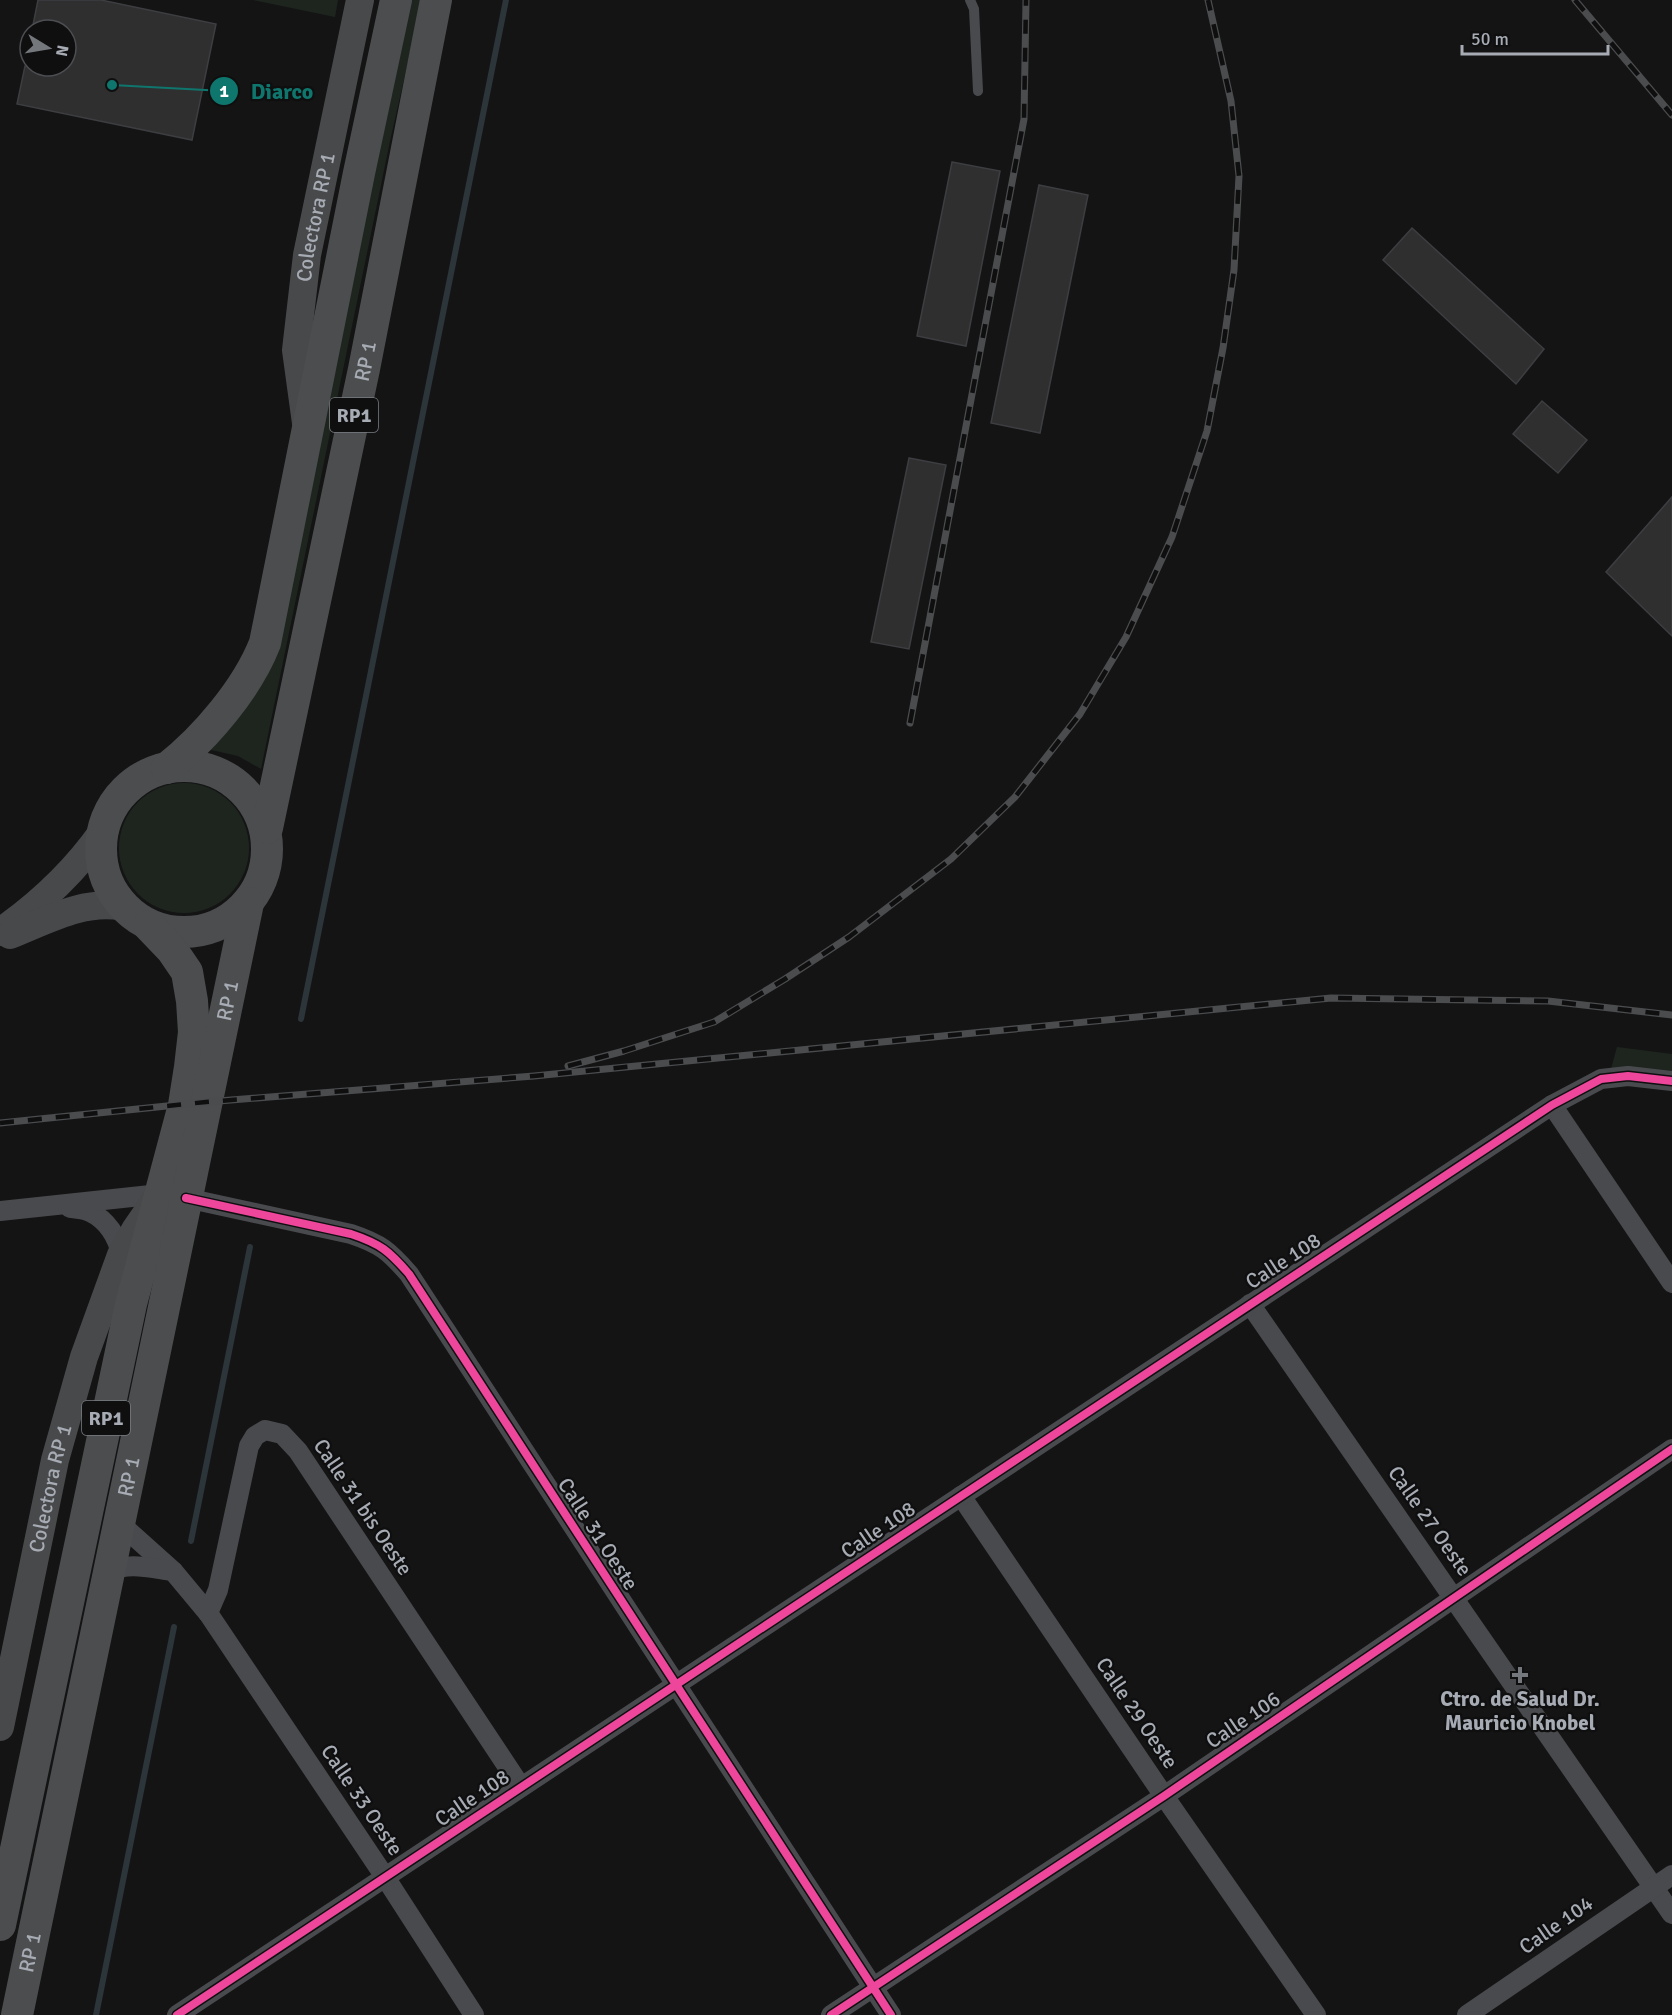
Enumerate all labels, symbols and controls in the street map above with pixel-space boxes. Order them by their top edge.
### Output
north arrow [18,18,78,78]
scale bar [1462,18,1608,56]
text: 50 m [1471,28,1509,50]
text: N [51,43,73,58]
callout: Diarco [209,71,326,111]
text: Diarco [251,78,313,105]
text: 1 [219,80,229,102]
street label: Colectora RP 1 [291,150,341,283]
street label: RP 1 [349,339,382,384]
road number: RP1 [330,398,378,432]
street label: RP 1 [211,978,245,1023]
street label: Calle 108 [1241,1227,1325,1295]
road number: RP1 [82,1401,130,1435]
street label: Colectora RP 1 [23,1421,78,1555]
street label: Calle 31 bis Oeste [308,1434,418,1580]
street label: RP 1 [112,1454,146,1499]
street label: Calle 27 Oeste [1382,1461,1478,1581]
street label: Calle 31 Oeste [552,1473,644,1595]
street label: Calle 108 [836,1496,920,1564]
street label: Calle 29 Oeste [1090,1652,1184,1774]
marker: Ctro. de Salud Dr. Mauricio Knobel [1511,1666,1529,1684]
street label: Calle 106 [1201,1686,1285,1754]
place label: Ctro. de Salud Dr. Mauricio Knobel [1440,1686,1600,1736]
street label: Calle 33 Oeste [315,1739,409,1861]
street label: Calle 108 [430,1764,514,1832]
street label: Calle 104 [1514,1890,1598,1960]
street label: RP 1 [13,1930,47,1975]

